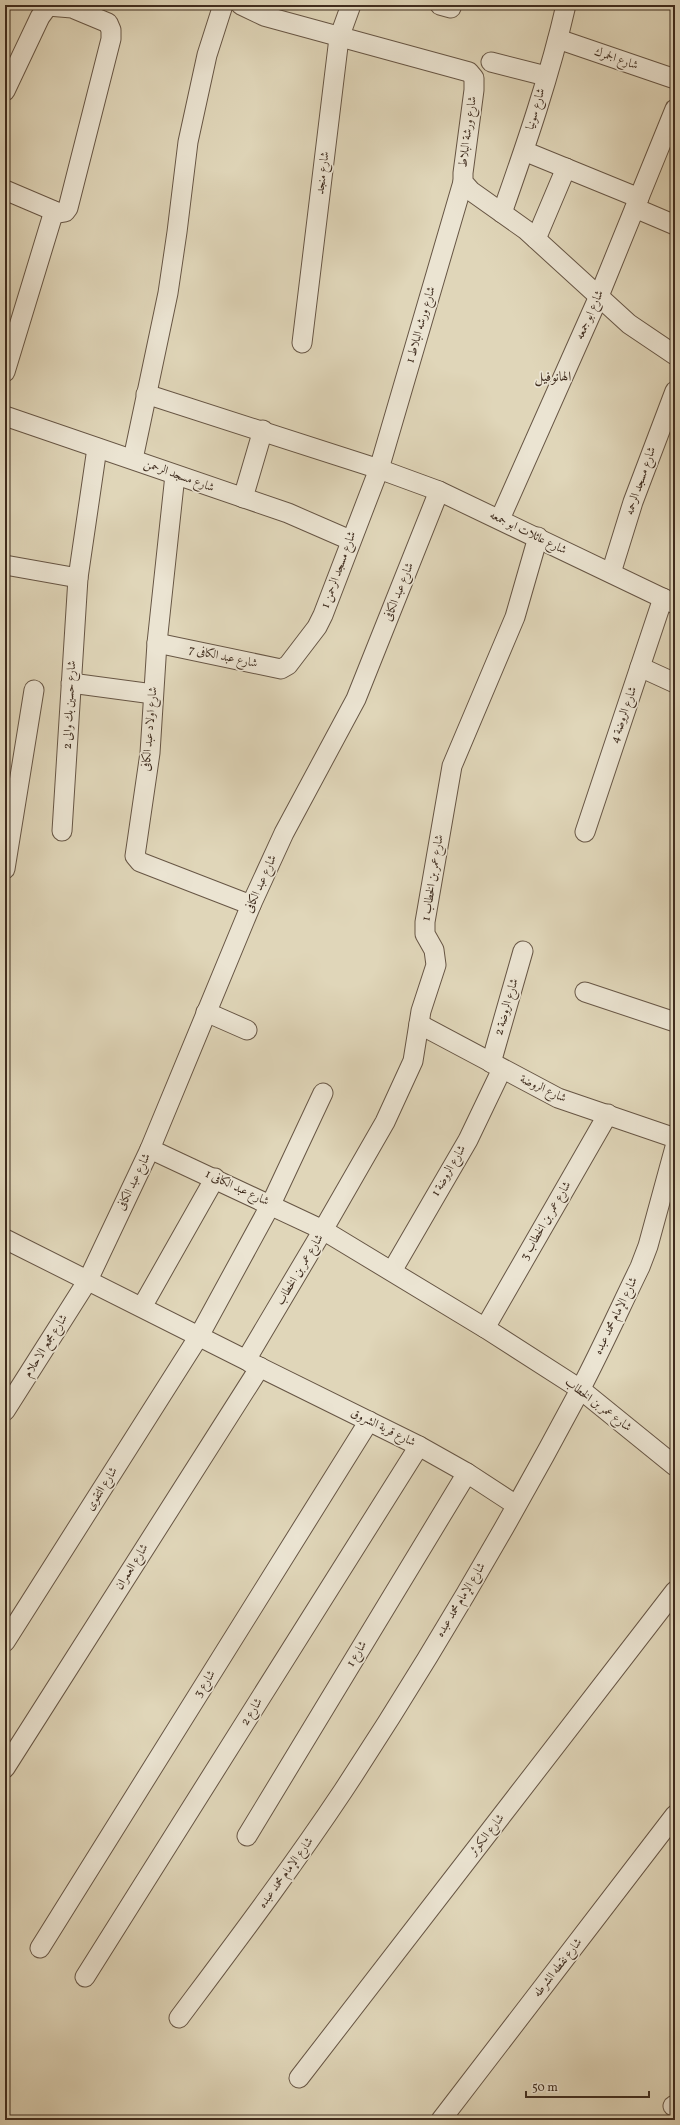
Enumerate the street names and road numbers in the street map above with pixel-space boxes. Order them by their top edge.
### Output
street label: شارع الجمرك [591,44,640,76]
street label: شارع سونيا [522,86,551,132]
street label: شارع ورشة البلاط [455,95,483,169]
street label: شارع منجد [312,151,336,196]
street label: شارع ورشه البلاط 1 [402,285,442,366]
street label: شارع ابو جمعه [572,288,610,343]
street label: شارع مسجد الرحمه [622,445,662,518]
street label: شارع مسجد الرحمن [141,456,217,498]
street label: شارع عائلات ابو جمعه [486,507,569,560]
street label: شارع مسجد الرحمن 1 [318,529,362,612]
street label: شارع عبد الكافى [380,560,420,624]
street label: شارع عبد الكافى 7 [187,642,259,674]
street label: شارع حسين بك والى 2 [60,660,82,750]
street label: شارع الروضة 4 [607,684,643,746]
street label: شارع اولاد عبد الكافى [138,686,164,772]
street label: شارع عمر بن الخطاب 1 [418,833,450,923]
street label: شارع عبد الكافى [241,852,283,916]
street label: شارع الروضة 2 [491,976,525,1038]
street label: شارع الروضة [516,1071,569,1109]
street label: شارع الروضة 1 [428,1142,472,1201]
street label: شارع عبد الكافى [113,1151,157,1214]
street label: شارع عبد الكافى 1 [202,1166,272,1212]
street label: شارع عمر بن الخطاب 3 [517,1178,577,1264]
street label: شارع عمر بن الخطاب [272,1231,329,1310]
street label: شارع الإمام محمد عبده [590,1274,644,1358]
street label: شارع مجمع الاحلام [20,1311,74,1382]
street label: شارع عمر بن الخطاب [560,1374,635,1437]
street label: شارع قرية الشروق [347,1405,418,1453]
street label: شارع التقوى [82,1464,123,1515]
street label: شارع العمران [112,1541,154,1594]
street label: شارع الإمام محمد عبده [432,1560,491,1641]
street label: شارع 1 [343,1638,373,1671]
street label: شارع 3 [190,1667,221,1702]
street label: شارع 2 [237,1695,268,1730]
street label: شارع الكوثر [464,1811,510,1862]
street label: شارع الإمام محمد عبده [255,1834,319,1913]
street label: شارع نقطه الشرطه [530,1935,588,2002]

